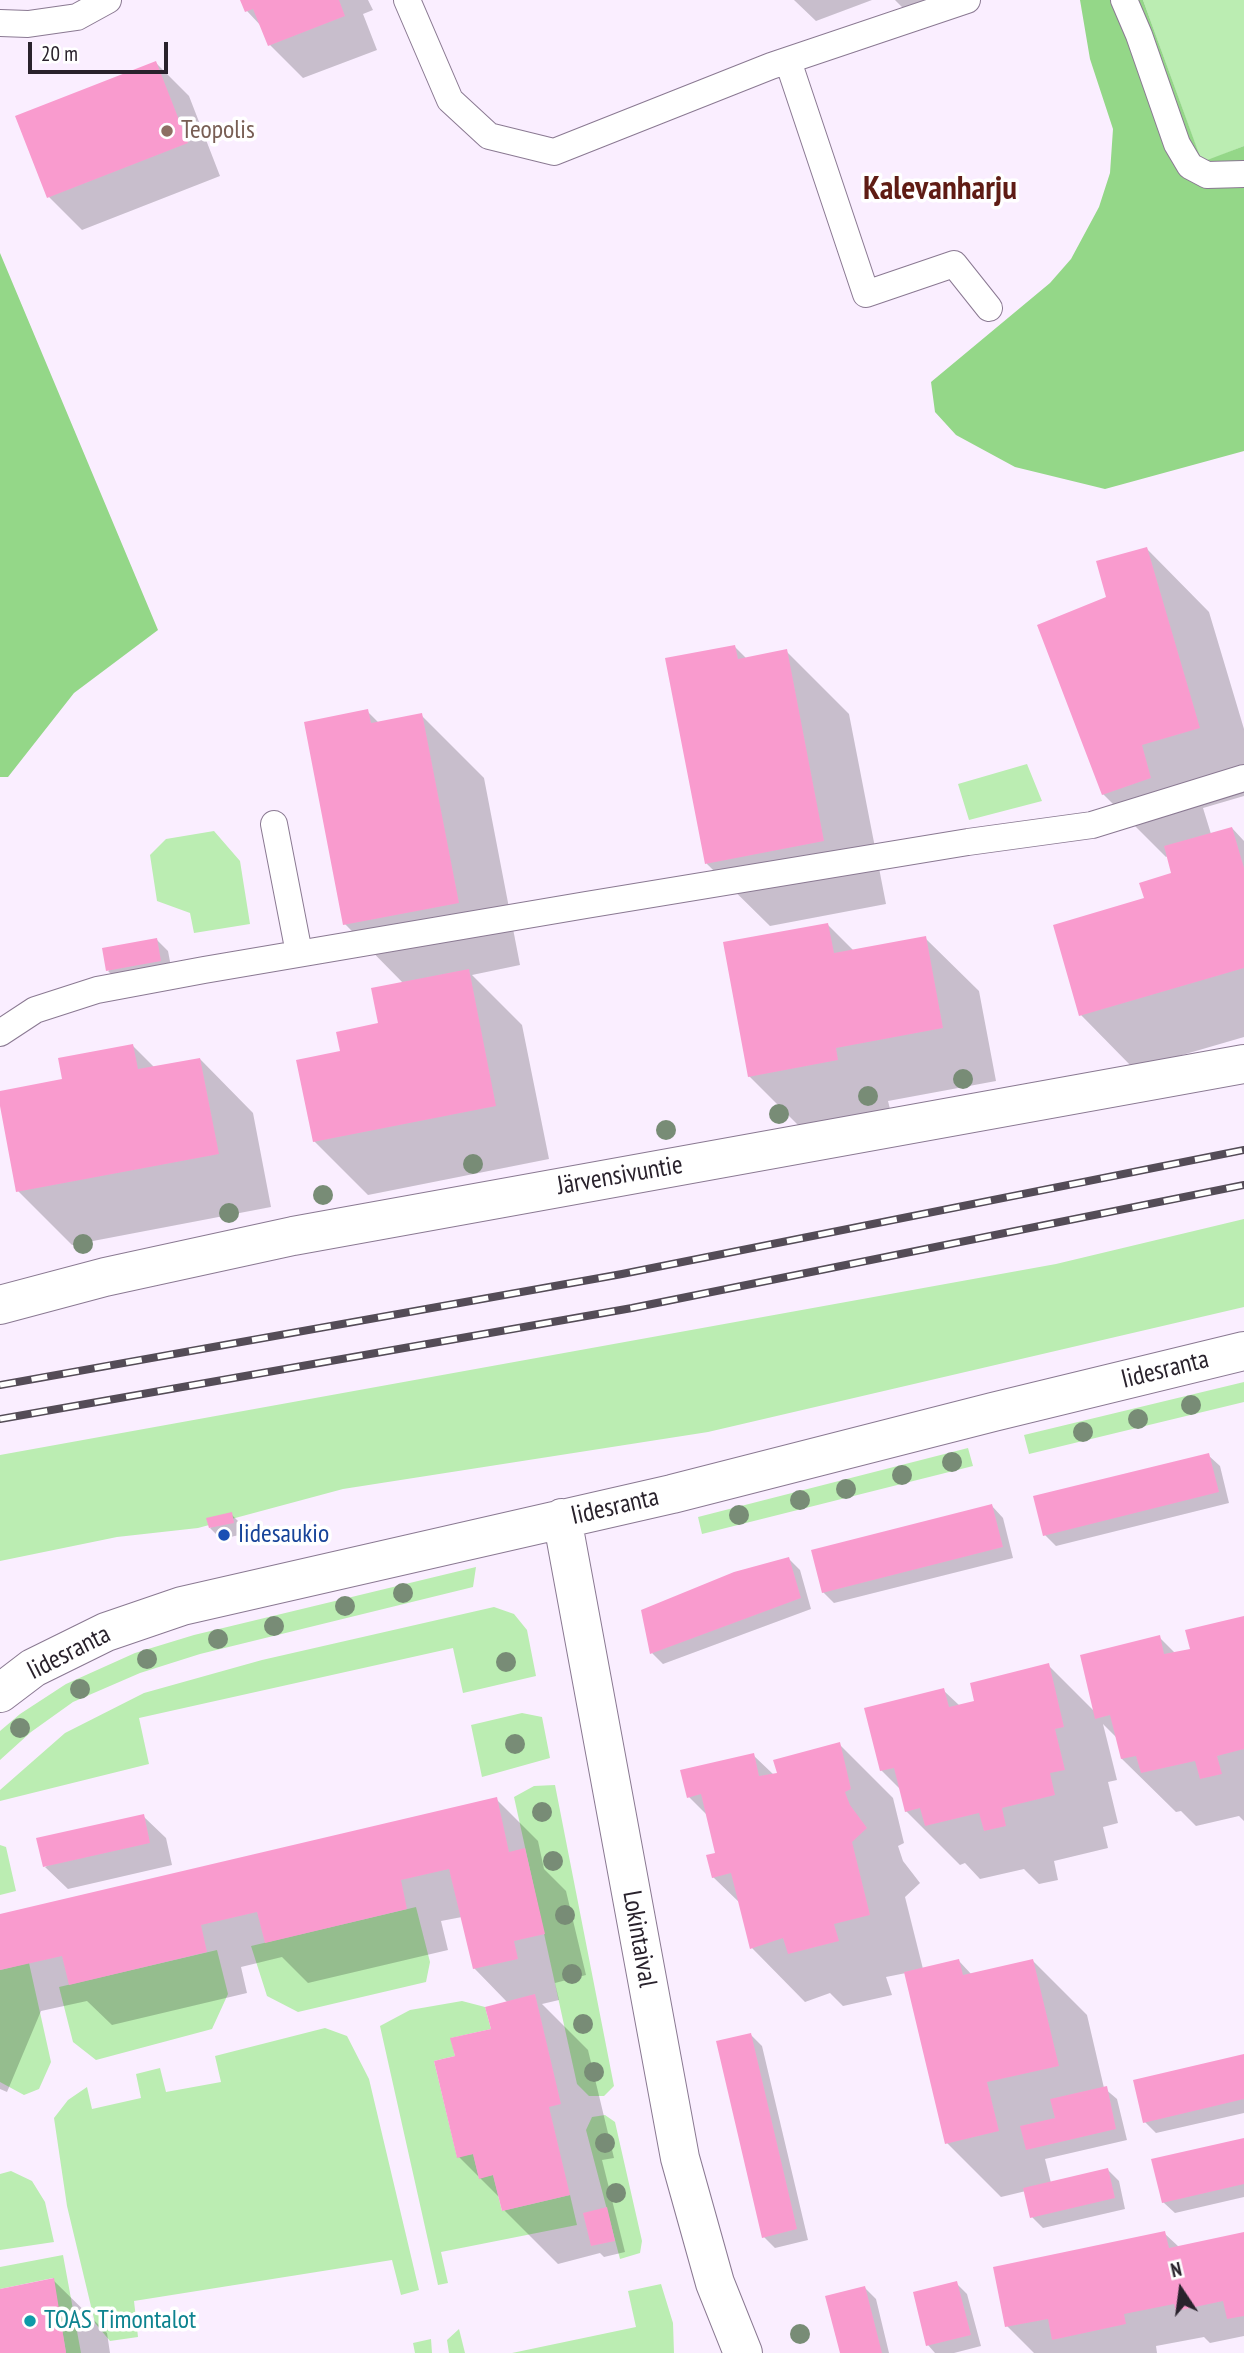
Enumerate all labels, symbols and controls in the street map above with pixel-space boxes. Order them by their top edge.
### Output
scale bar [32,28,172,72]
text: 20 m [41,40,78,67]
place label: Teopolis [181,115,255,147]
marker: Teopolis [159,123,175,139]
district label: Kalevanharju [863,170,1017,210]
street label: Järvensivuntie [555,1150,685,1202]
street label: Iidesranta [1118,1344,1212,1396]
street label: Iidesranta [568,1482,662,1532]
place label: Iidesaukio [238,1519,329,1551]
marker: Iidesaukio [216,1527,232,1543]
street label: Iidesranta [22,1619,116,1687]
street label: Lokintaival [615,1888,663,1990]
north arrow [1146,2255,1216,2325]
text: N [1169,2257,1184,2282]
place label: TOAS Timontalot [44,2305,196,2337]
marker: TOAS Timontalot [22,2313,38,2329]

